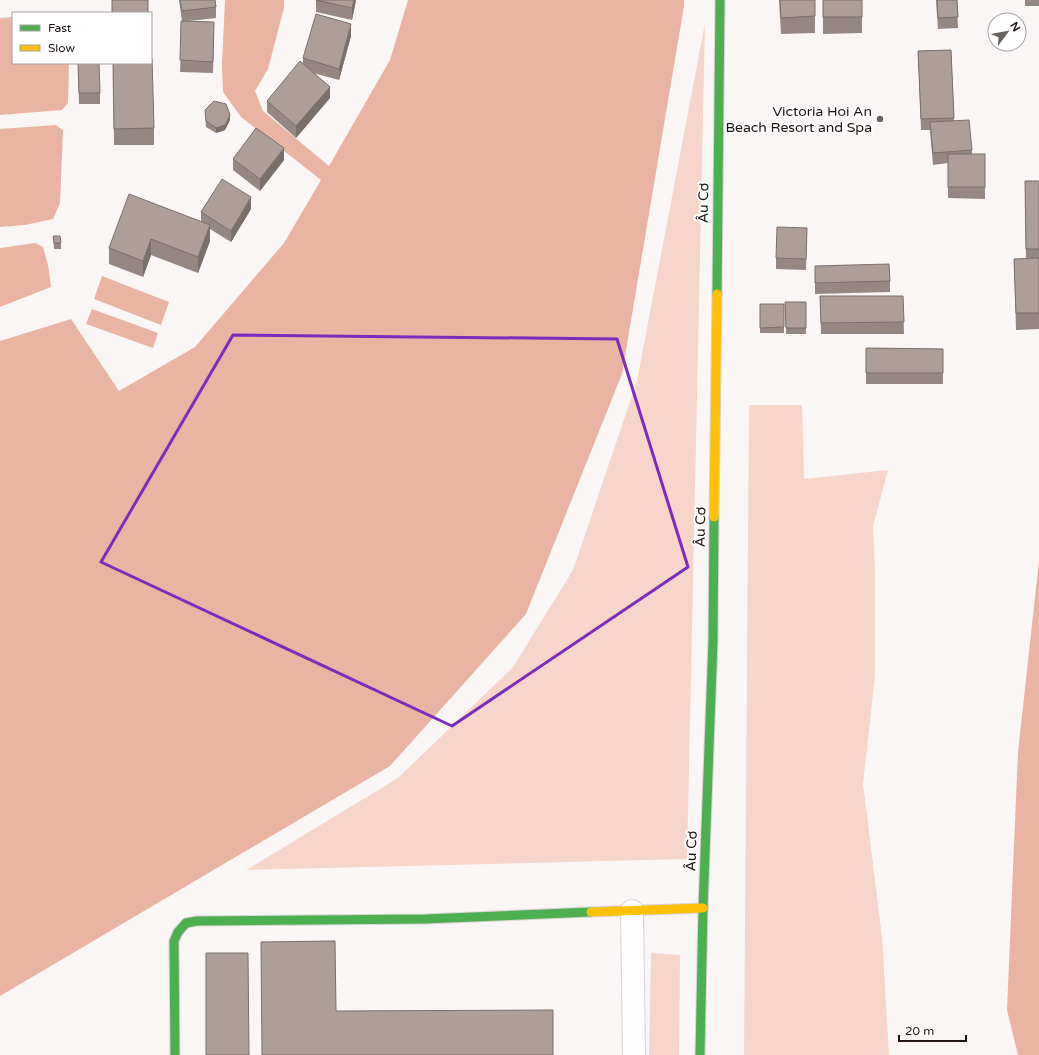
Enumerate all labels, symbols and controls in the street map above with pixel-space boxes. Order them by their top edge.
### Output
legend [12,12,152,64]
north arrow [987,12,1027,52]
text: N [1007,20,1023,34]
text: Fast [48,21,72,35]
text: Slow [48,41,75,55]
place label: Victoria Hoi An Beach Resort and Spa [725,103,872,136]
marker: Victoria Hoi An Beach Resort and Spa [875,114,885,124]
street label: Âu Cơ [695,183,712,223]
street label: Âu Cơ [692,507,709,547]
street label: Âu Cơ [682,831,701,872]
scale bar [899,1017,966,1043]
text: 20 m [905,1024,934,1038]

